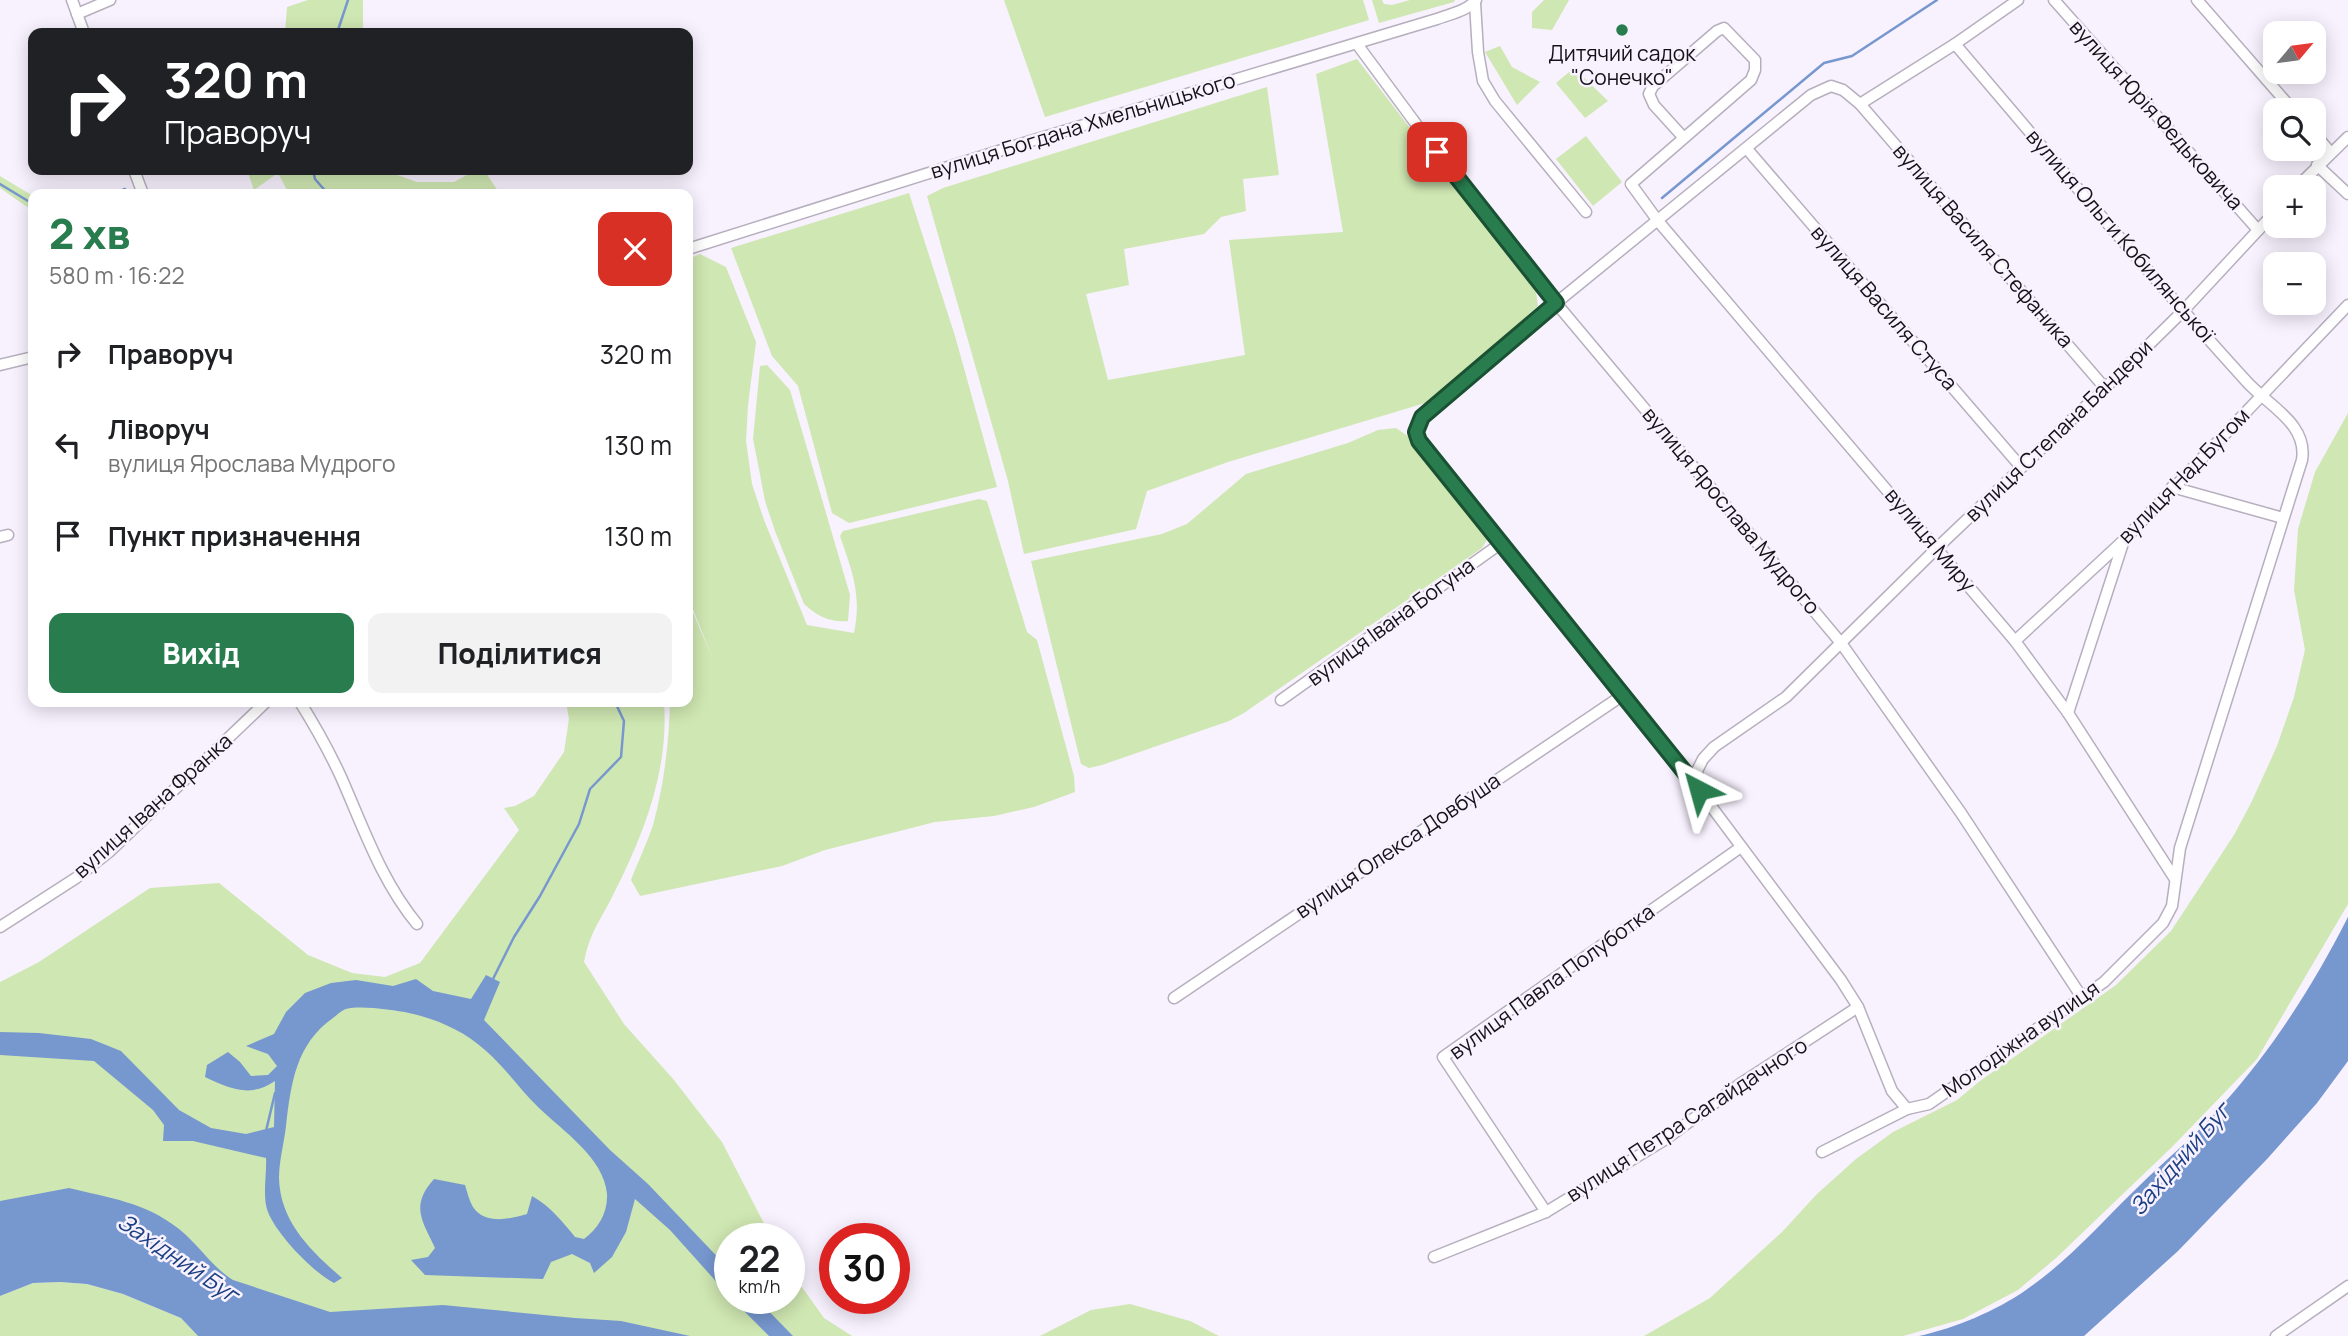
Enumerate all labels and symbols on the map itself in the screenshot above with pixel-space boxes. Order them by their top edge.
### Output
street label: вулиця Юрія Федьковича [2064,13,2250,215]
north arrow [2263,21,2326,84]
marker: Дитячий садок "Сонечко" [1614,22,1630,38]
place label: Дитячий садок "Сонечко" [1548,39,1696,91]
street label: вулиця Богдана Хмельницького [927,65,1239,185]
pin [1407,122,1467,182]
street label: вулиця Ольги Кобилянської [2020,123,2222,349]
street label: вулиця Василя Стефаника [1887,137,2080,353]
street label: вулиця Василя Стуса [1805,219,1964,396]
street label: вулиця Степана Бандери [1958,333,2158,527]
street label: вулиця Ярослава Мудрого [1637,401,1827,620]
street label: вулиця Над Бугом [2111,402,2255,549]
street label: вулиця Миру [1879,482,1982,597]
street label: вулиця Івана Богуна [1301,551,1480,691]
street label: вулиця Івана Франка [67,726,238,884]
position arrow [1662,753,1736,827]
street label: вулиця Олекса Довбуша [1289,766,1505,924]
street label: вулиця Павла Полуботка [1443,897,1660,1065]
street label: Молодіжна вулиця [1936,974,2104,1103]
street label: вулиця Петра Сагайдачного [1560,1031,1813,1208]
water label: Західний Буг [2122,1093,2239,1221]
water label: Західний Буг [112,1205,248,1311]
speed limit sign: 30 [819,1223,910,1314]

